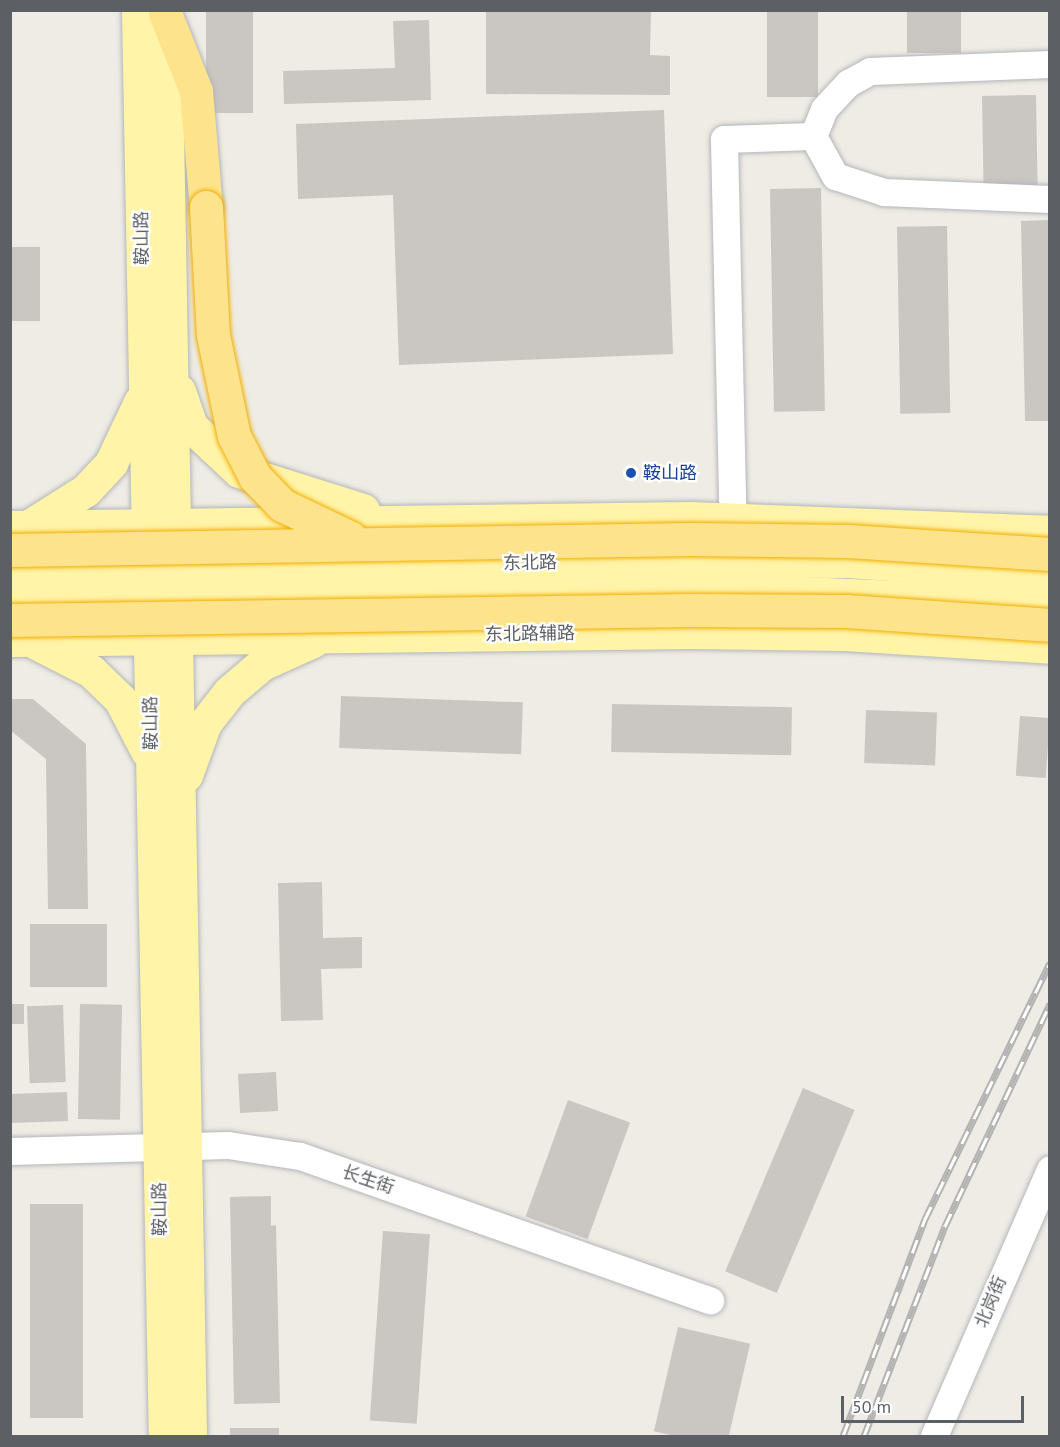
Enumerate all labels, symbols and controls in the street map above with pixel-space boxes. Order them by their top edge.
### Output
street label: 鞍山路 [131,211,153,265]
place label: 鞍山路 [643,462,697,484]
marker: 鞍山路 [624,466,638,480]
street label: 东北路 [503,552,557,574]
street label: 东北路辅路 [485,622,575,646]
street label: 鞍山路 [140,696,162,750]
street label: 长生街 [339,1161,397,1199]
street label: 鞍山路 [149,1182,171,1236]
street label: 北岗街 [971,1273,1011,1331]
scale bar [844,1384,1027,1422]
text: 50 m [852,1395,891,1418]

